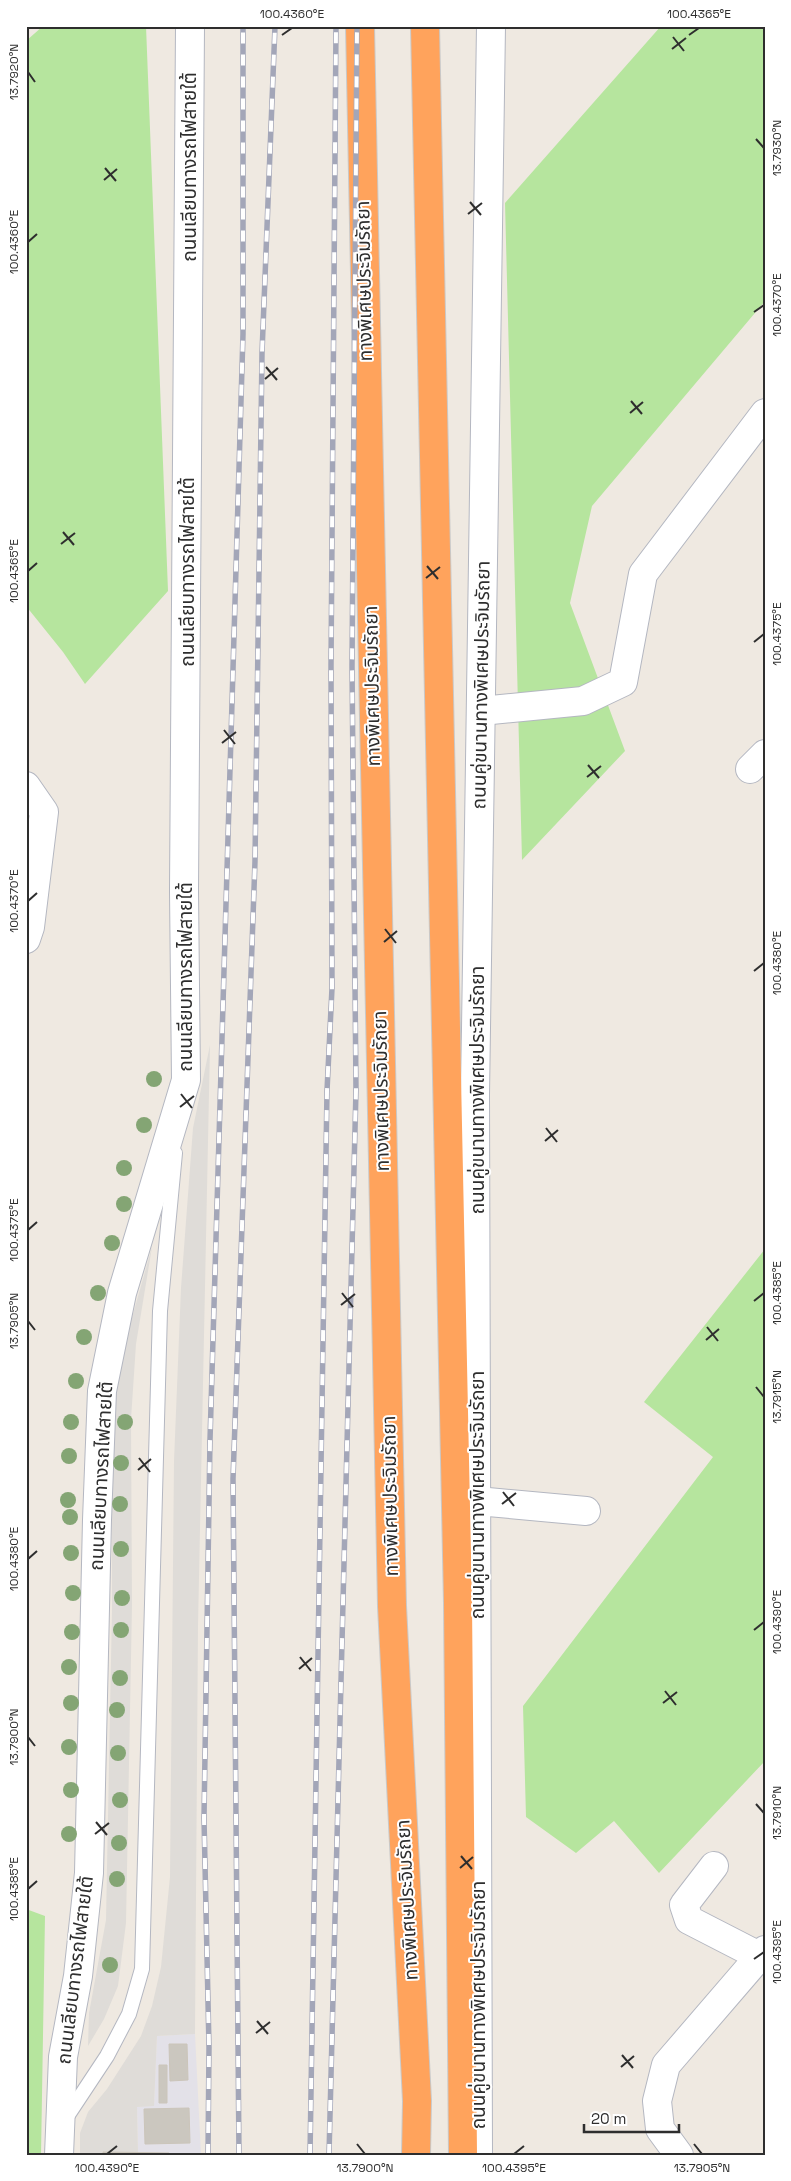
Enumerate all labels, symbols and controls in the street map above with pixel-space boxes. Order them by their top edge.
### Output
text: 100.4360°E [260,6,324,22]
text: 100.4365°E [667,6,731,22]
text: 13.7920°N [6,44,22,100]
street label: ถนนเลียบทางรถไฟสายใต้ [177,72,202,262]
text: 13.7930°N [769,120,785,176]
street label: ทางพิเศษประจิมรัถยา [350,200,378,362]
text: 100.4360°E [6,210,22,274]
text: 100.4370°E [769,273,785,337]
street label: ถนนเลียบทางรถไฟสายใต้ [175,477,200,667]
text: 100.4365°E [6,539,22,603]
street label: ถนนคู่ขนานทางพิเศษประจิมรัถยา [466,560,496,810]
text: 100.4375°E [769,602,785,666]
street label: ทางพิเศษประจิมรัถยา [358,605,386,767]
text: 100.4370°E [6,869,22,933]
street label: ถนนเลียบทางรถไฟสายใต้ [173,882,198,1072]
text: 100.4380°E [769,931,785,995]
street label: ถนนคู่ขนานทางพิเศษประจิมรัถยา [465,966,490,1214]
street label: ทางพิเศษประจิมรัถยา [367,1010,395,1172]
text: 100.4375°E [6,1198,22,1262]
text: 100.4385°E [769,1261,785,1325]
text: 13.7905°N [6,1293,22,1349]
text: 13.7915°N [769,1370,785,1424]
street label: ถนนคู่ขนานทางพิเศษประจิมรัถยา [465,1371,490,1619]
street label: ถนนเลียบทางรถไฟสายใต้ [84,1381,118,1571]
street label: ทางพิเศษประจิมรัถยา [376,1415,404,1577]
text: 100.4380°E [6,1527,22,1591]
text: 100.4390°E [769,1590,785,1654]
text: 13.7900°N [6,1709,22,1765]
text: 13.7910°N [769,1786,785,1840]
street label: ทางพิเศษประจิมรัถยา [390,1819,424,1981]
text: 100.4385°E [6,1857,22,1921]
street label: ถนนเลียบทางรถไฟสายใต้ [51,1874,99,2066]
street label: ถนนคู่ขนานทางพิเศษประจิมรัถยา [466,1881,491,2129]
text: 100.4395°E [769,1920,785,1984]
scale bar [584,2101,678,2133]
text: 20 m [591,2109,626,2128]
text: 100.4390°E [75,2160,139,2176]
text: 13.7900°N [337,2160,393,2176]
text: 100.4395°E [482,2160,546,2176]
text: 13.7905°N [674,2160,730,2176]

